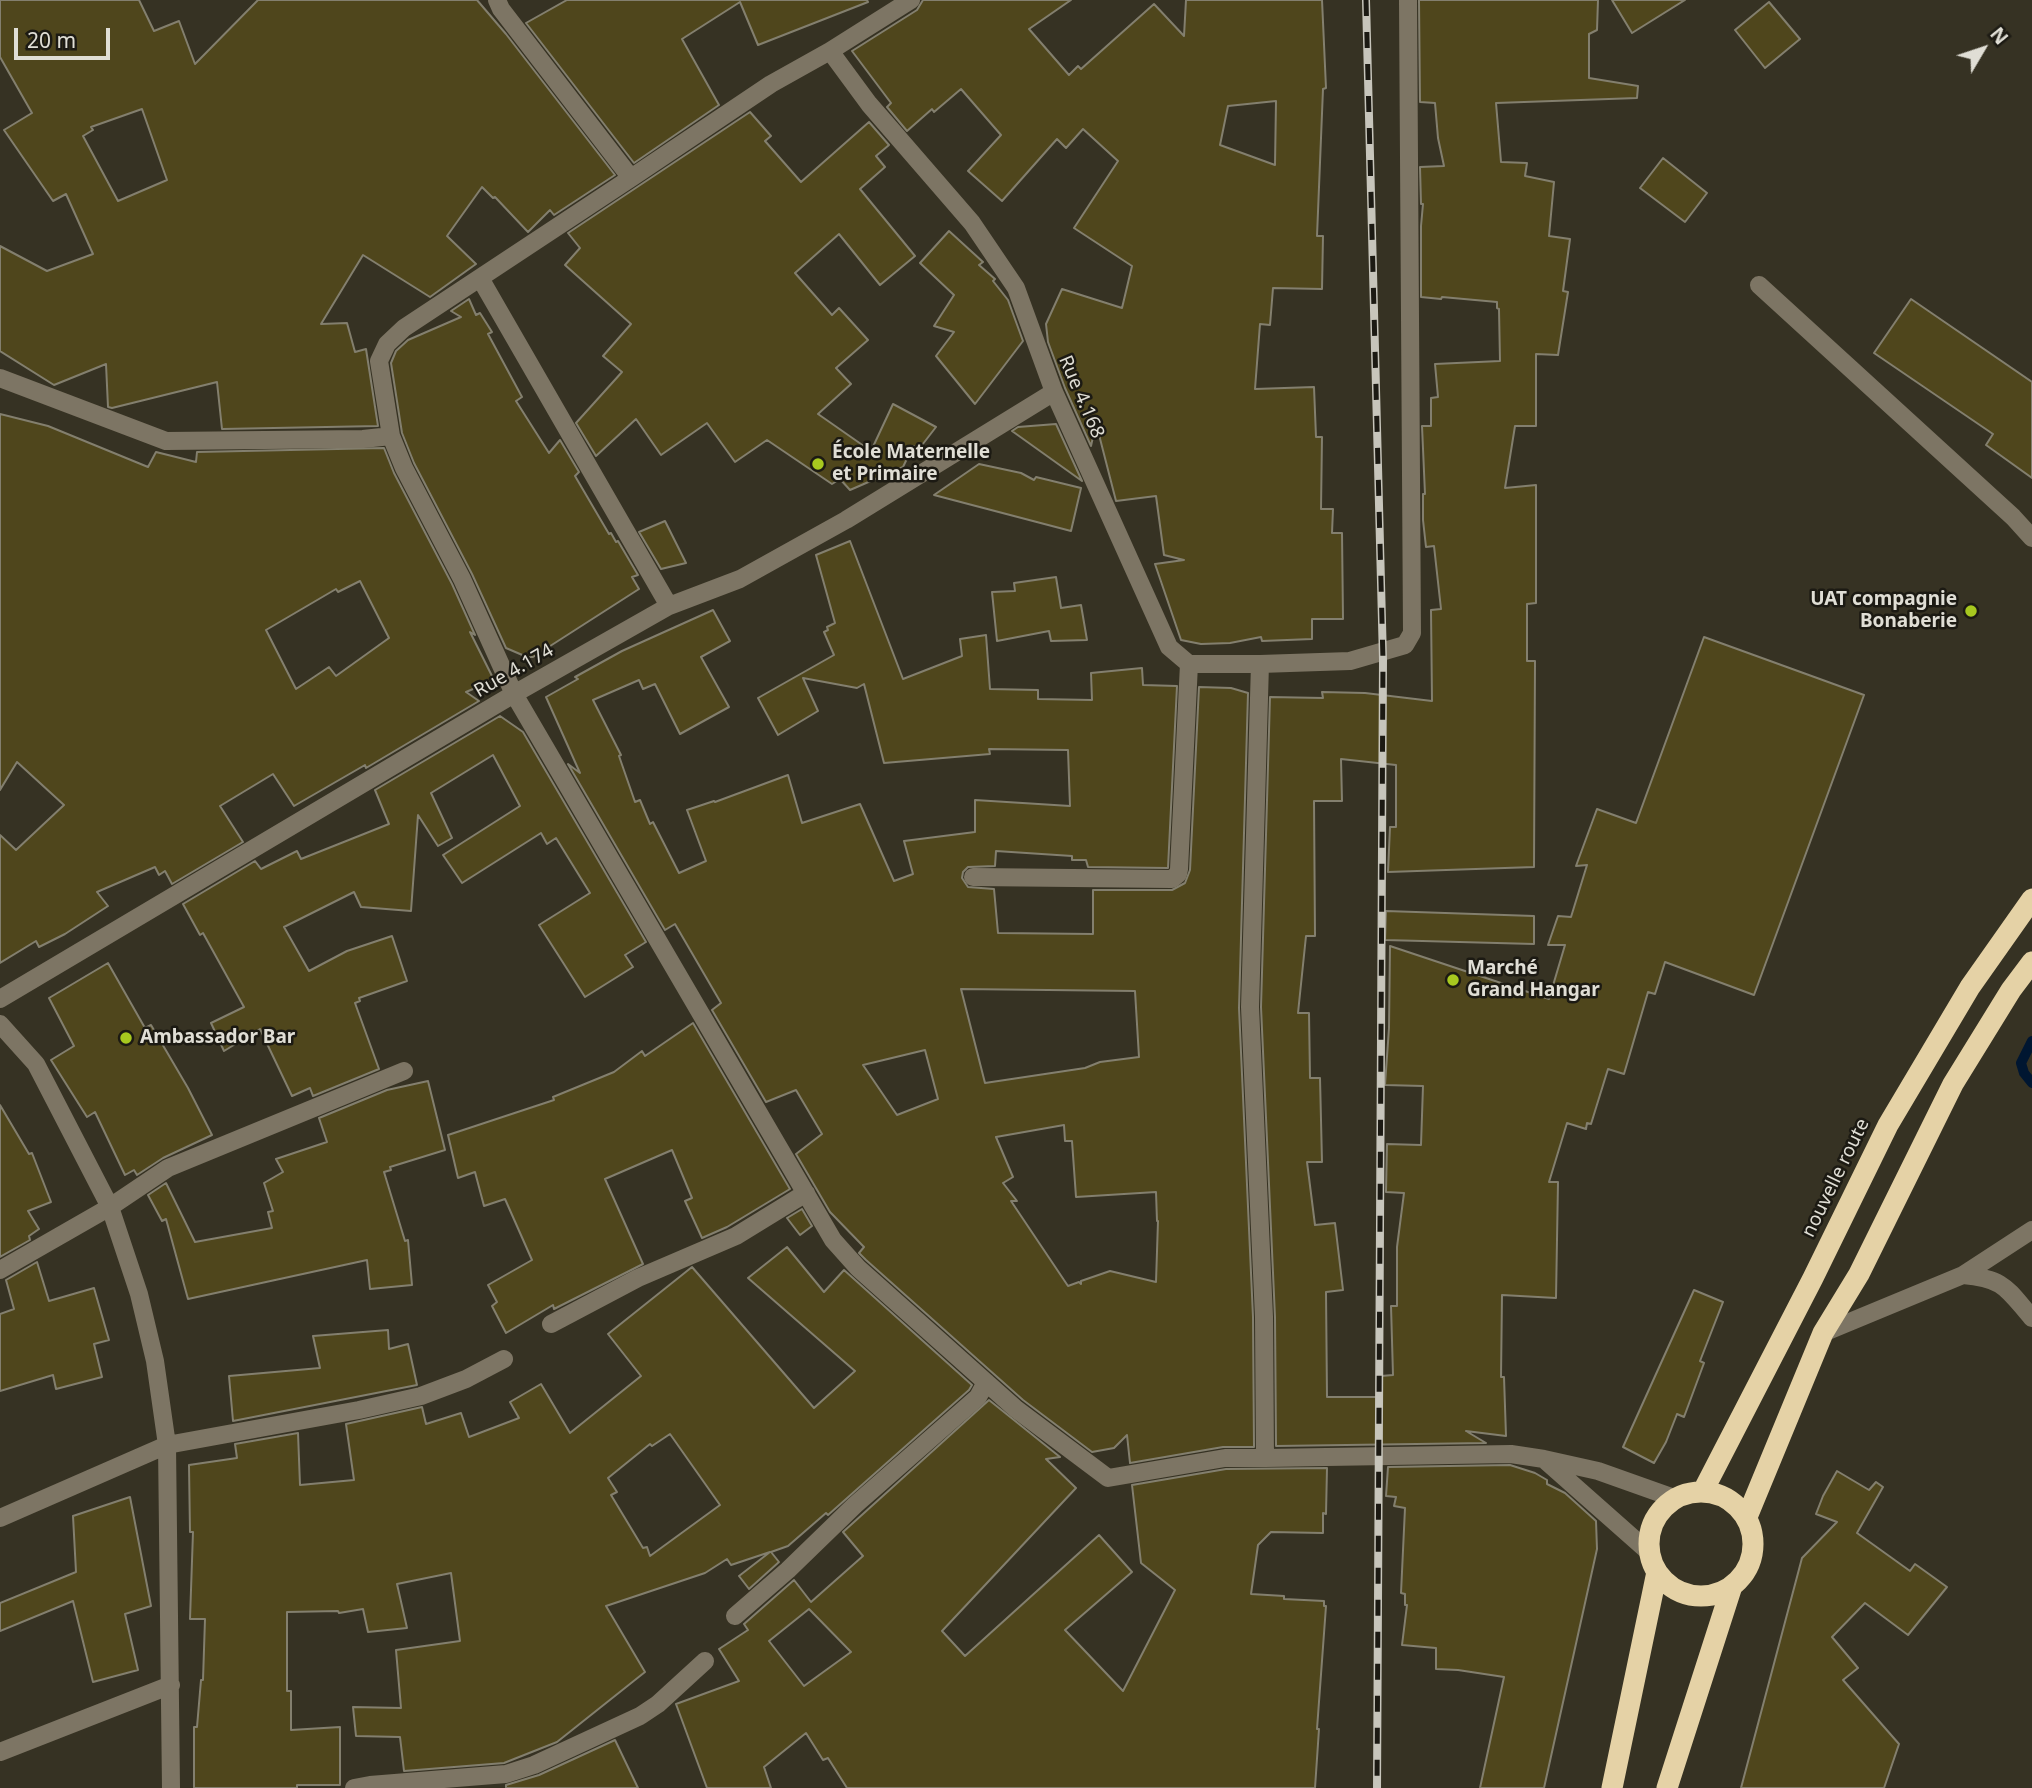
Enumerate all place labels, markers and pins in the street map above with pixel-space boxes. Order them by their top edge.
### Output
place label: École Maternelle et Primaire [832,442,990,486]
marker: École Maternelle et Primaire [810,456,826,472]
place label: UAT compagnie Bonaberie [1810,589,1957,633]
marker: UAT compagnie Bonaberie [1963,603,1979,619]
place label: Marché Grand Hangar [1467,958,1600,1002]
marker: Marché Grand Hangar [1445,972,1461,988]
place label: Ambassador Bar [140,1027,295,1049]
marker: Ambassador Bar [118,1030,134,1046]

